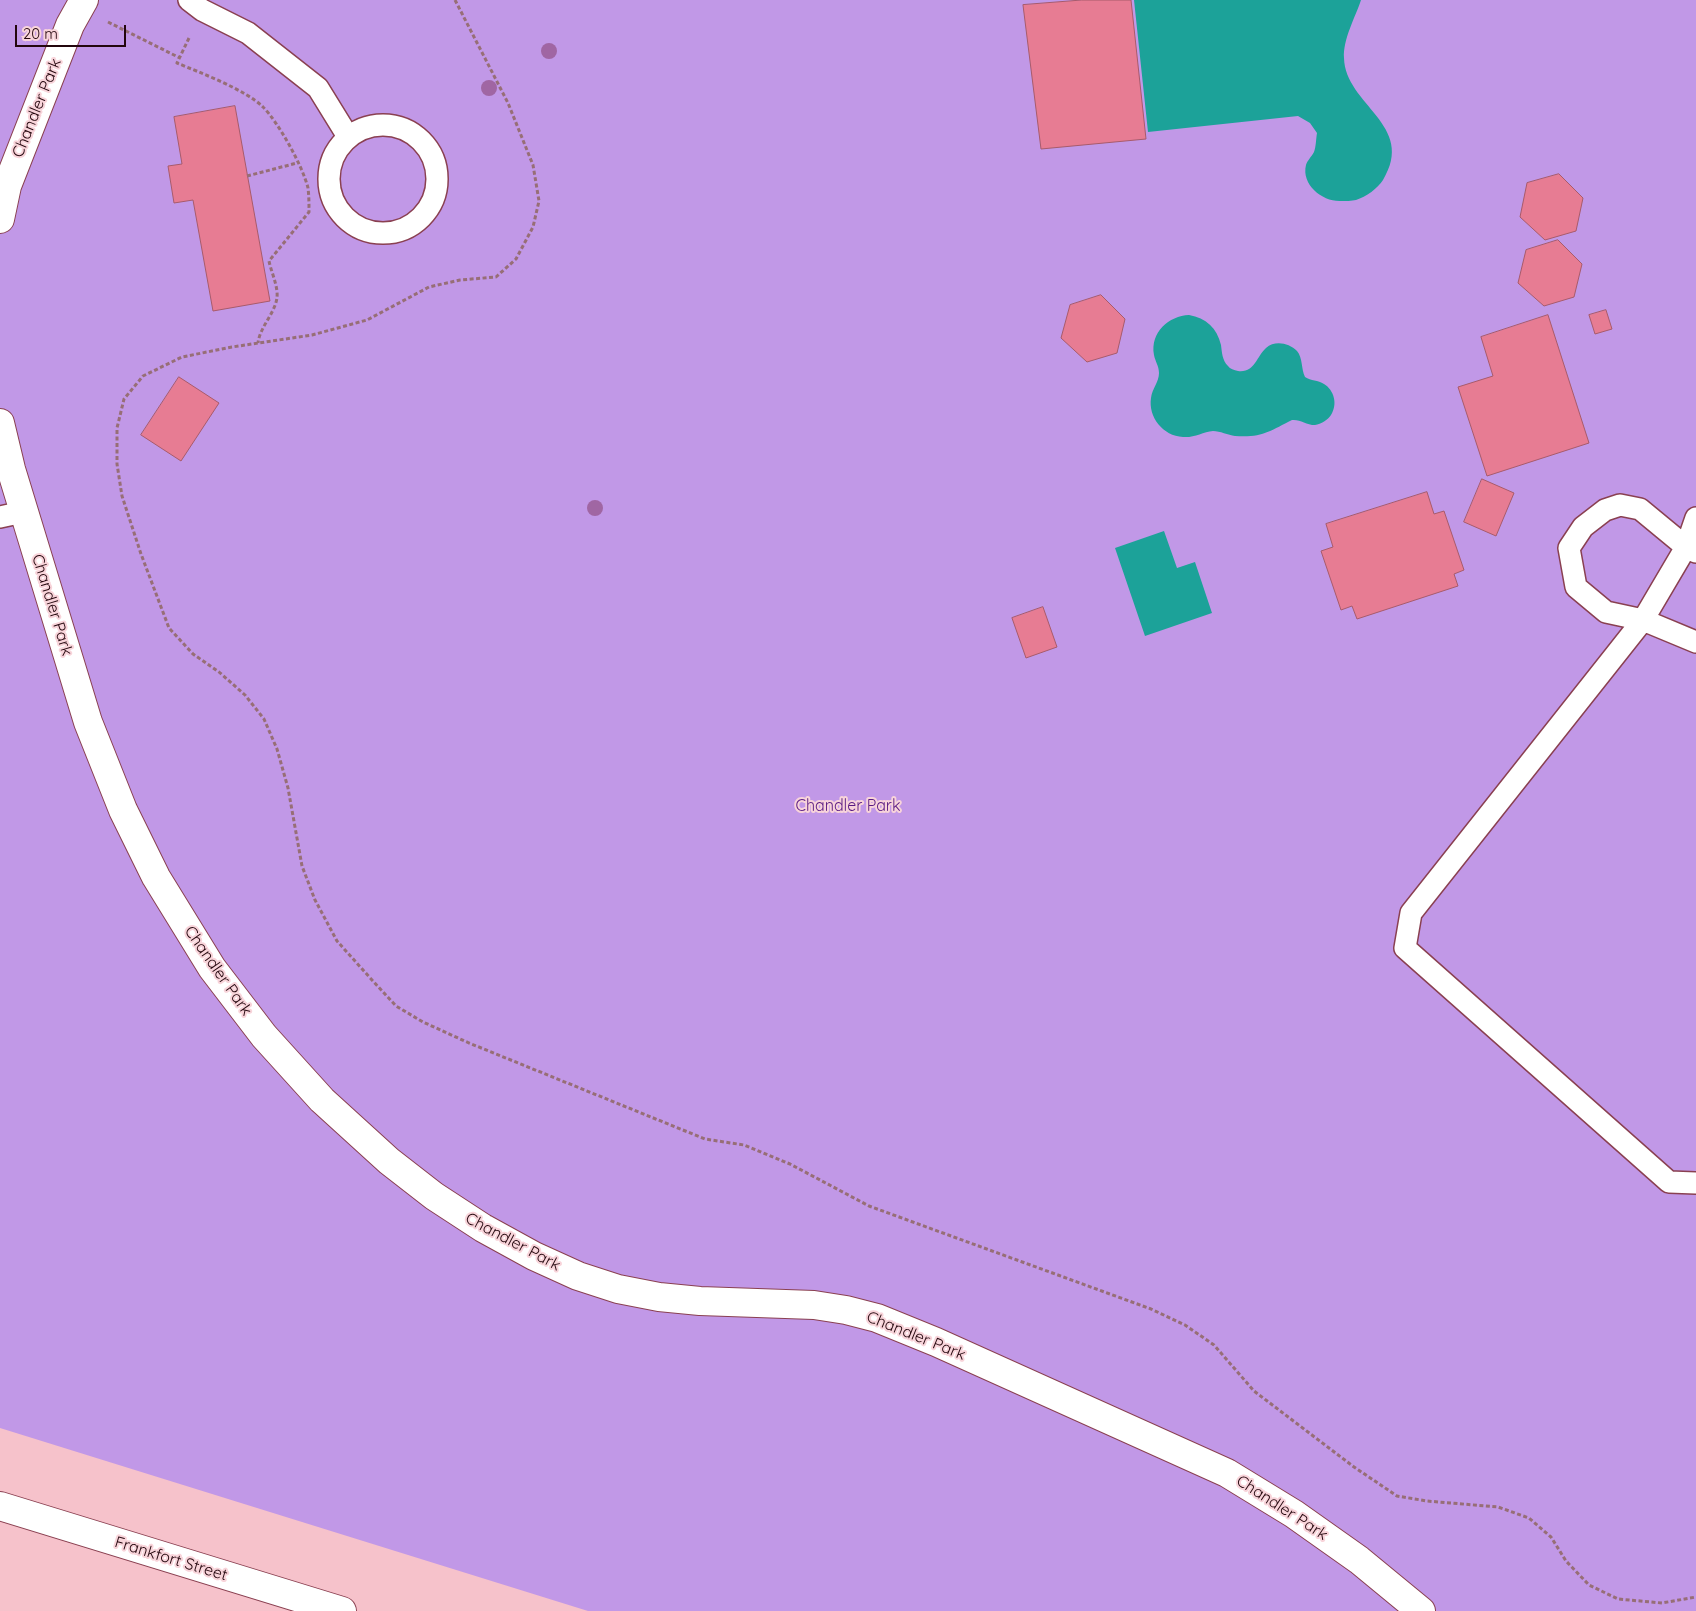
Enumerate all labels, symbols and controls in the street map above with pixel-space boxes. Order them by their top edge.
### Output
scale bar [18,15,129,47]
text: 20 m [23,24,58,43]
street label: Chandler Park [8,56,66,160]
street label: Chandler Park [27,552,77,658]
park label: Chandler Park [795,796,901,816]
street label: Chandler Park [180,922,256,1020]
street label: Chandler Park [462,1209,564,1275]
street label: Chandler Park [864,1307,968,1365]
street label: Chandler Park [1233,1471,1331,1545]
street label: Frankfort Street [112,1533,230,1585]

